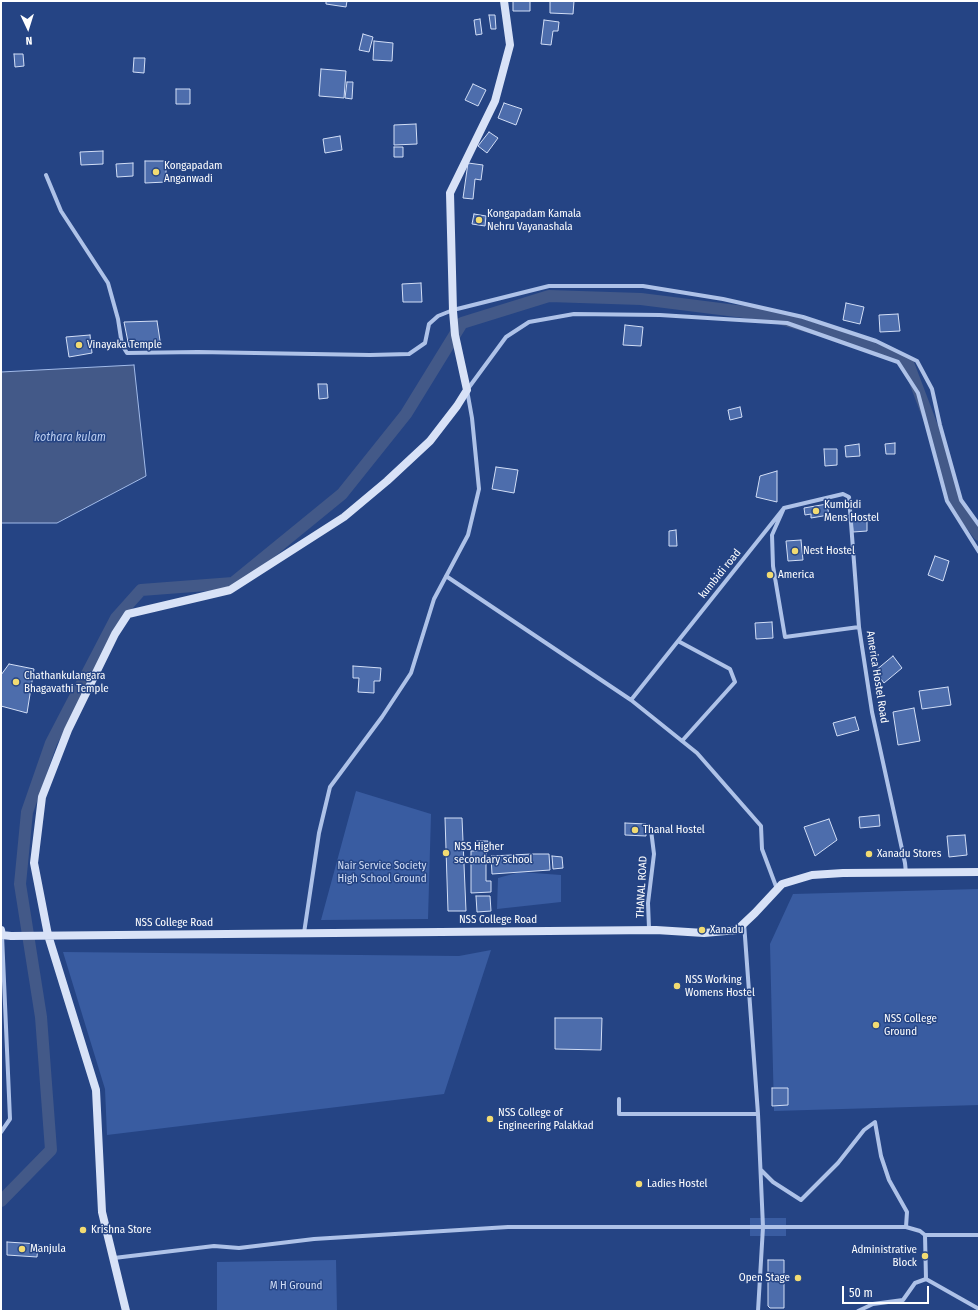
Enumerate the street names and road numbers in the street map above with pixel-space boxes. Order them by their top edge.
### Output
street label: kumbidi road [696,547,744,601]
street label: America Hostel Road [863,630,891,724]
street label: THANAL ROAD [634,856,650,918]
street label: NSS College Road [459,913,537,927]
street label: NSS College Road [135,916,213,930]

